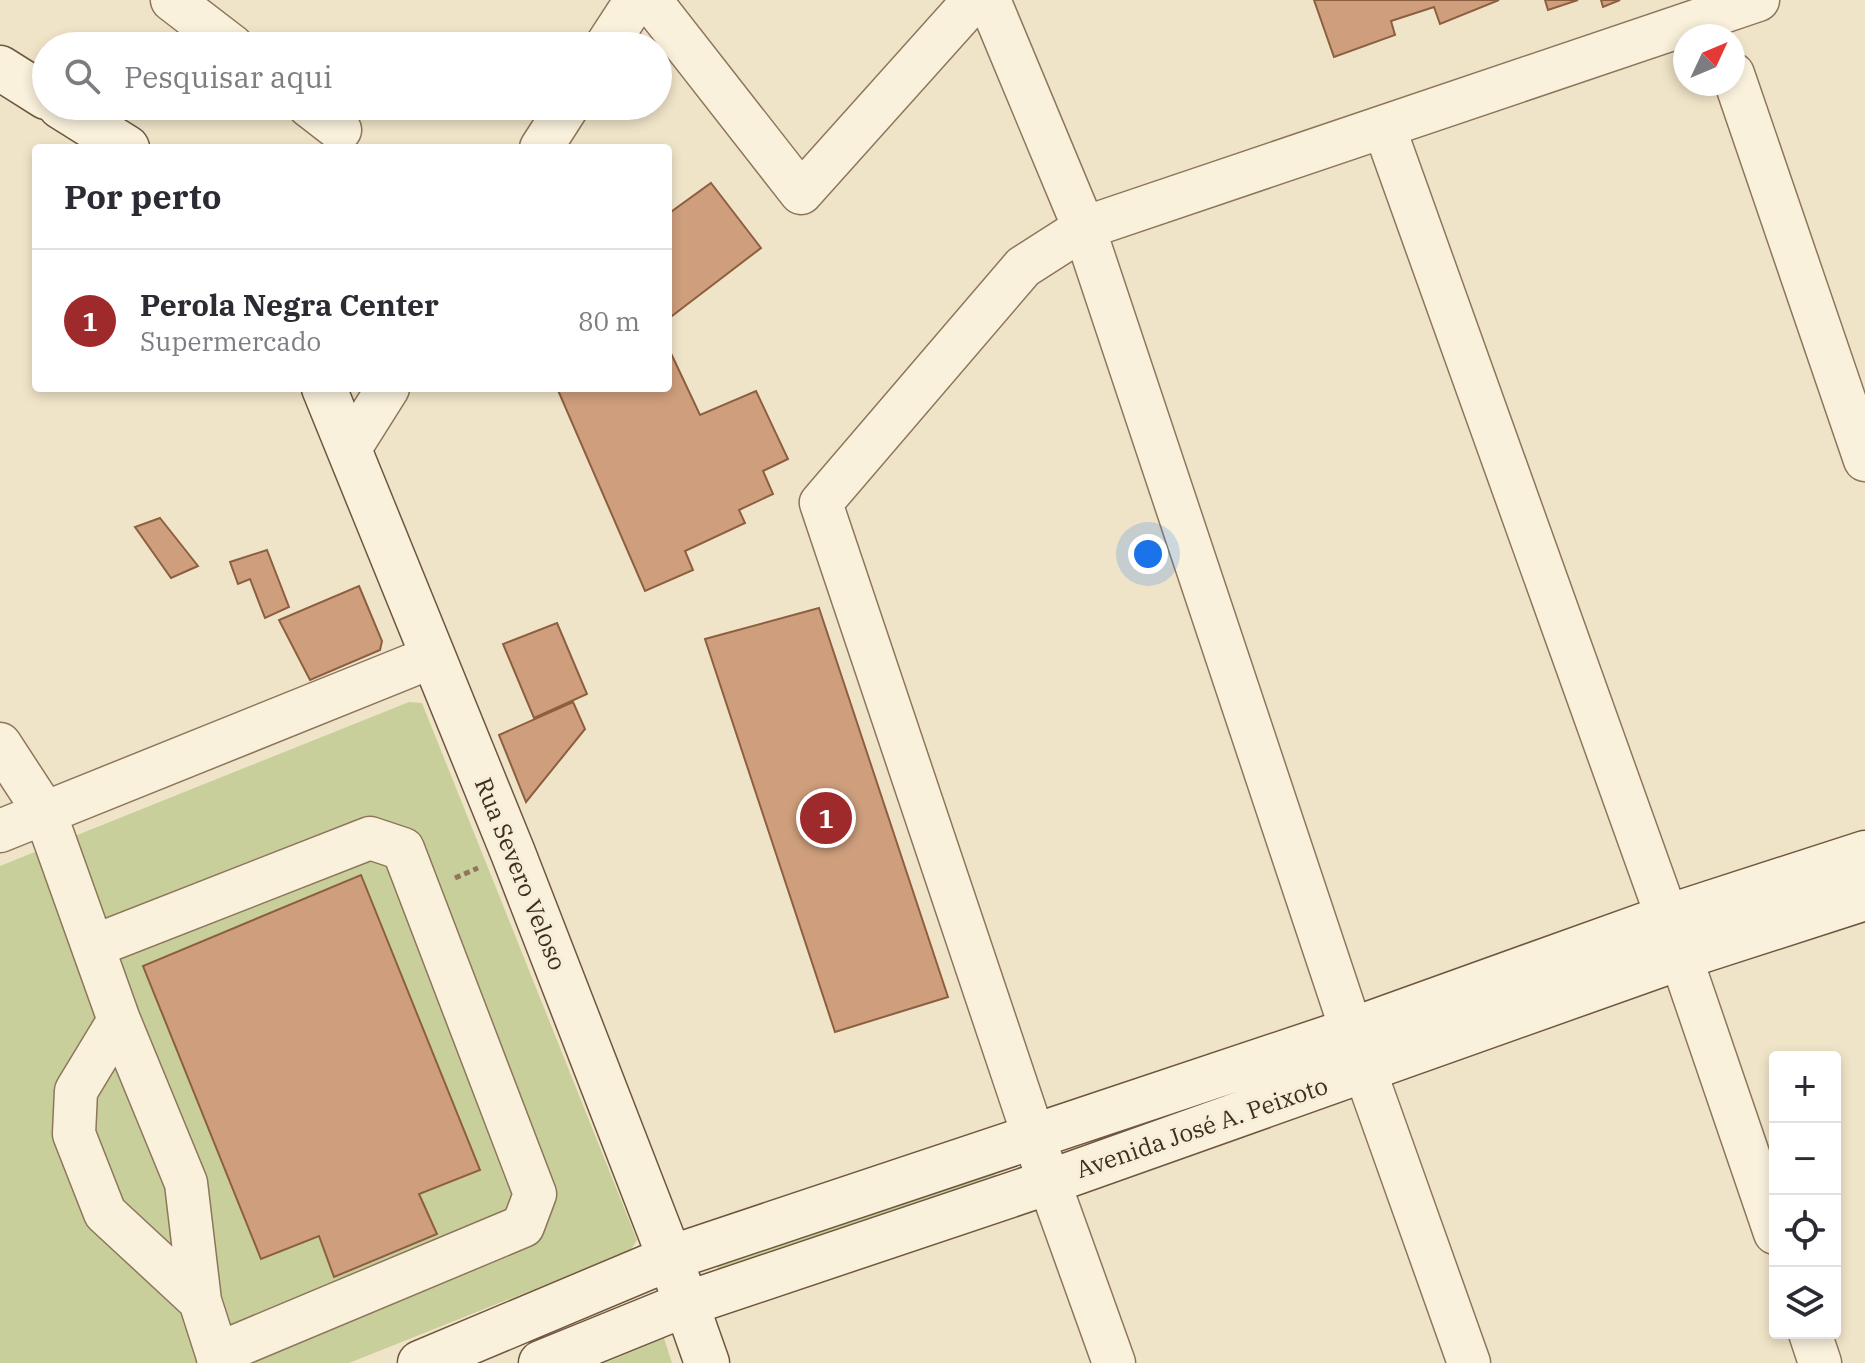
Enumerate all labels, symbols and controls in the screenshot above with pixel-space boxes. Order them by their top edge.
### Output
north arrow [1673,24,1745,96]
search box [32,32,672,120]
icon: search [60,54,104,98]
text: Pesquisar aqui [124,57,332,96]
text: Por perto [64,174,221,218]
text: Perola Negra Center [140,285,439,324]
text: 1 [82,304,98,338]
text: 80 m [578,304,640,338]
text: Supermercado [140,324,321,358]
your location [1128,534,1168,574]
street label: Rua Severo Veloso [468,773,574,975]
pin: 1 [800,788,852,848]
map controls [1769,1051,1841,1339]
button: + [1769,1051,1841,1123]
street label: Avenida José A. Peixoto [1072,1069,1332,1185]
button: − [1769,1123,1841,1195]
button: locate [1769,1195,1841,1267]
button: layers [1769,1267,1841,1339]

